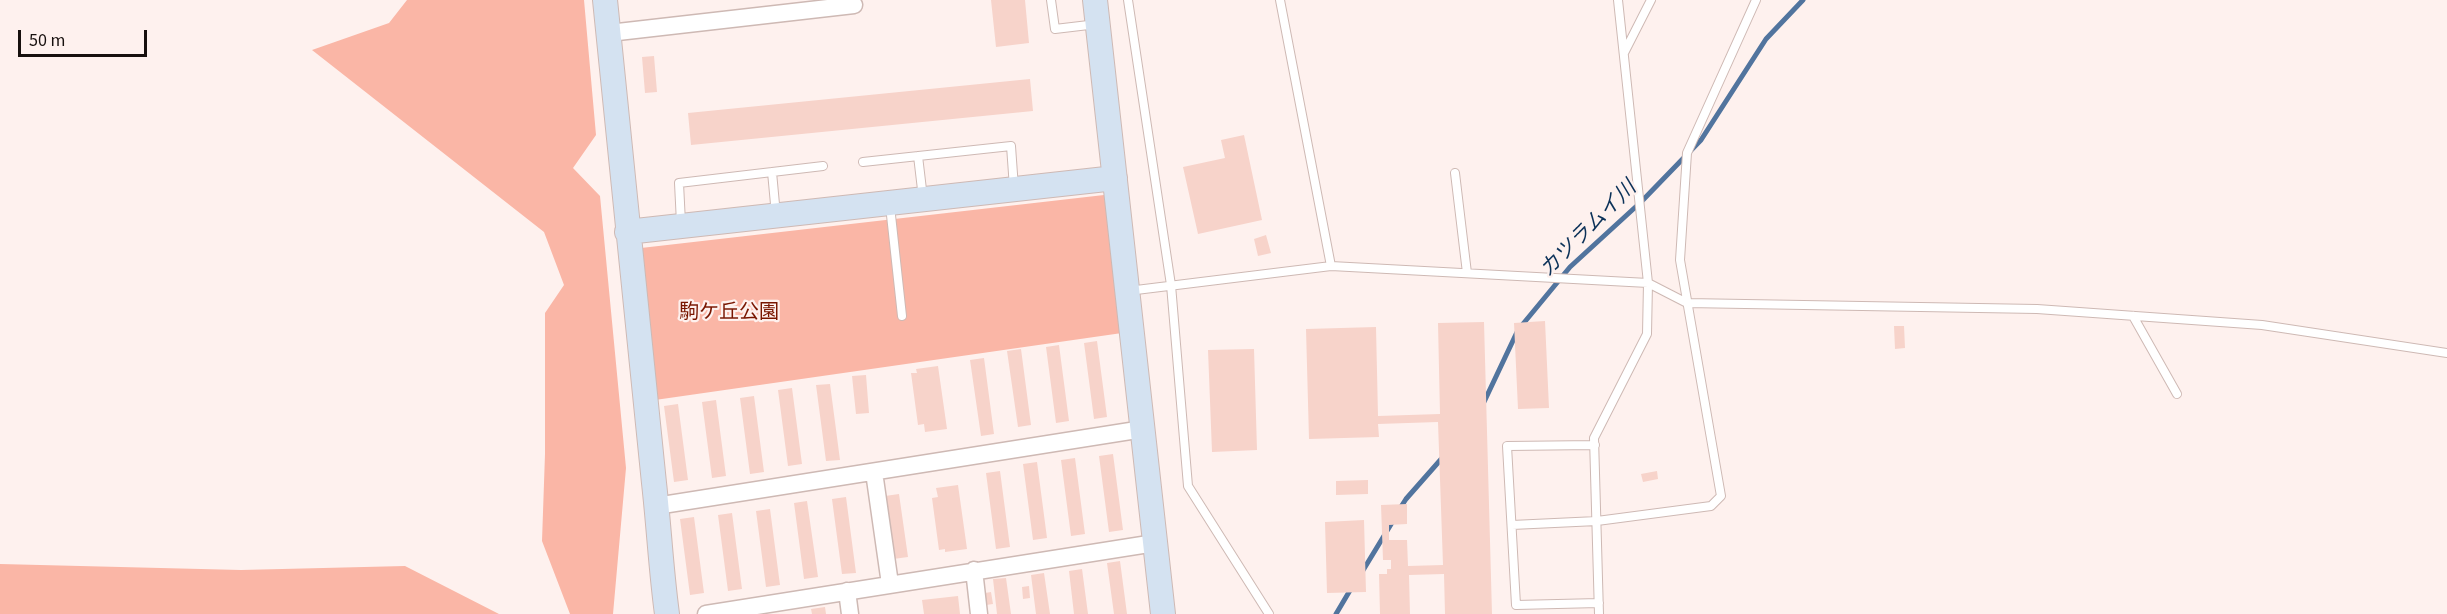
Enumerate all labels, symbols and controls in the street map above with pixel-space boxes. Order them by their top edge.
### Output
scale bar [21,18,150,56]
text: 50 m [29,28,65,53]
water label: カツラムイ川 [1536,177,1642,283]
park label: 駒ケ丘公園 [679,302,779,326]

